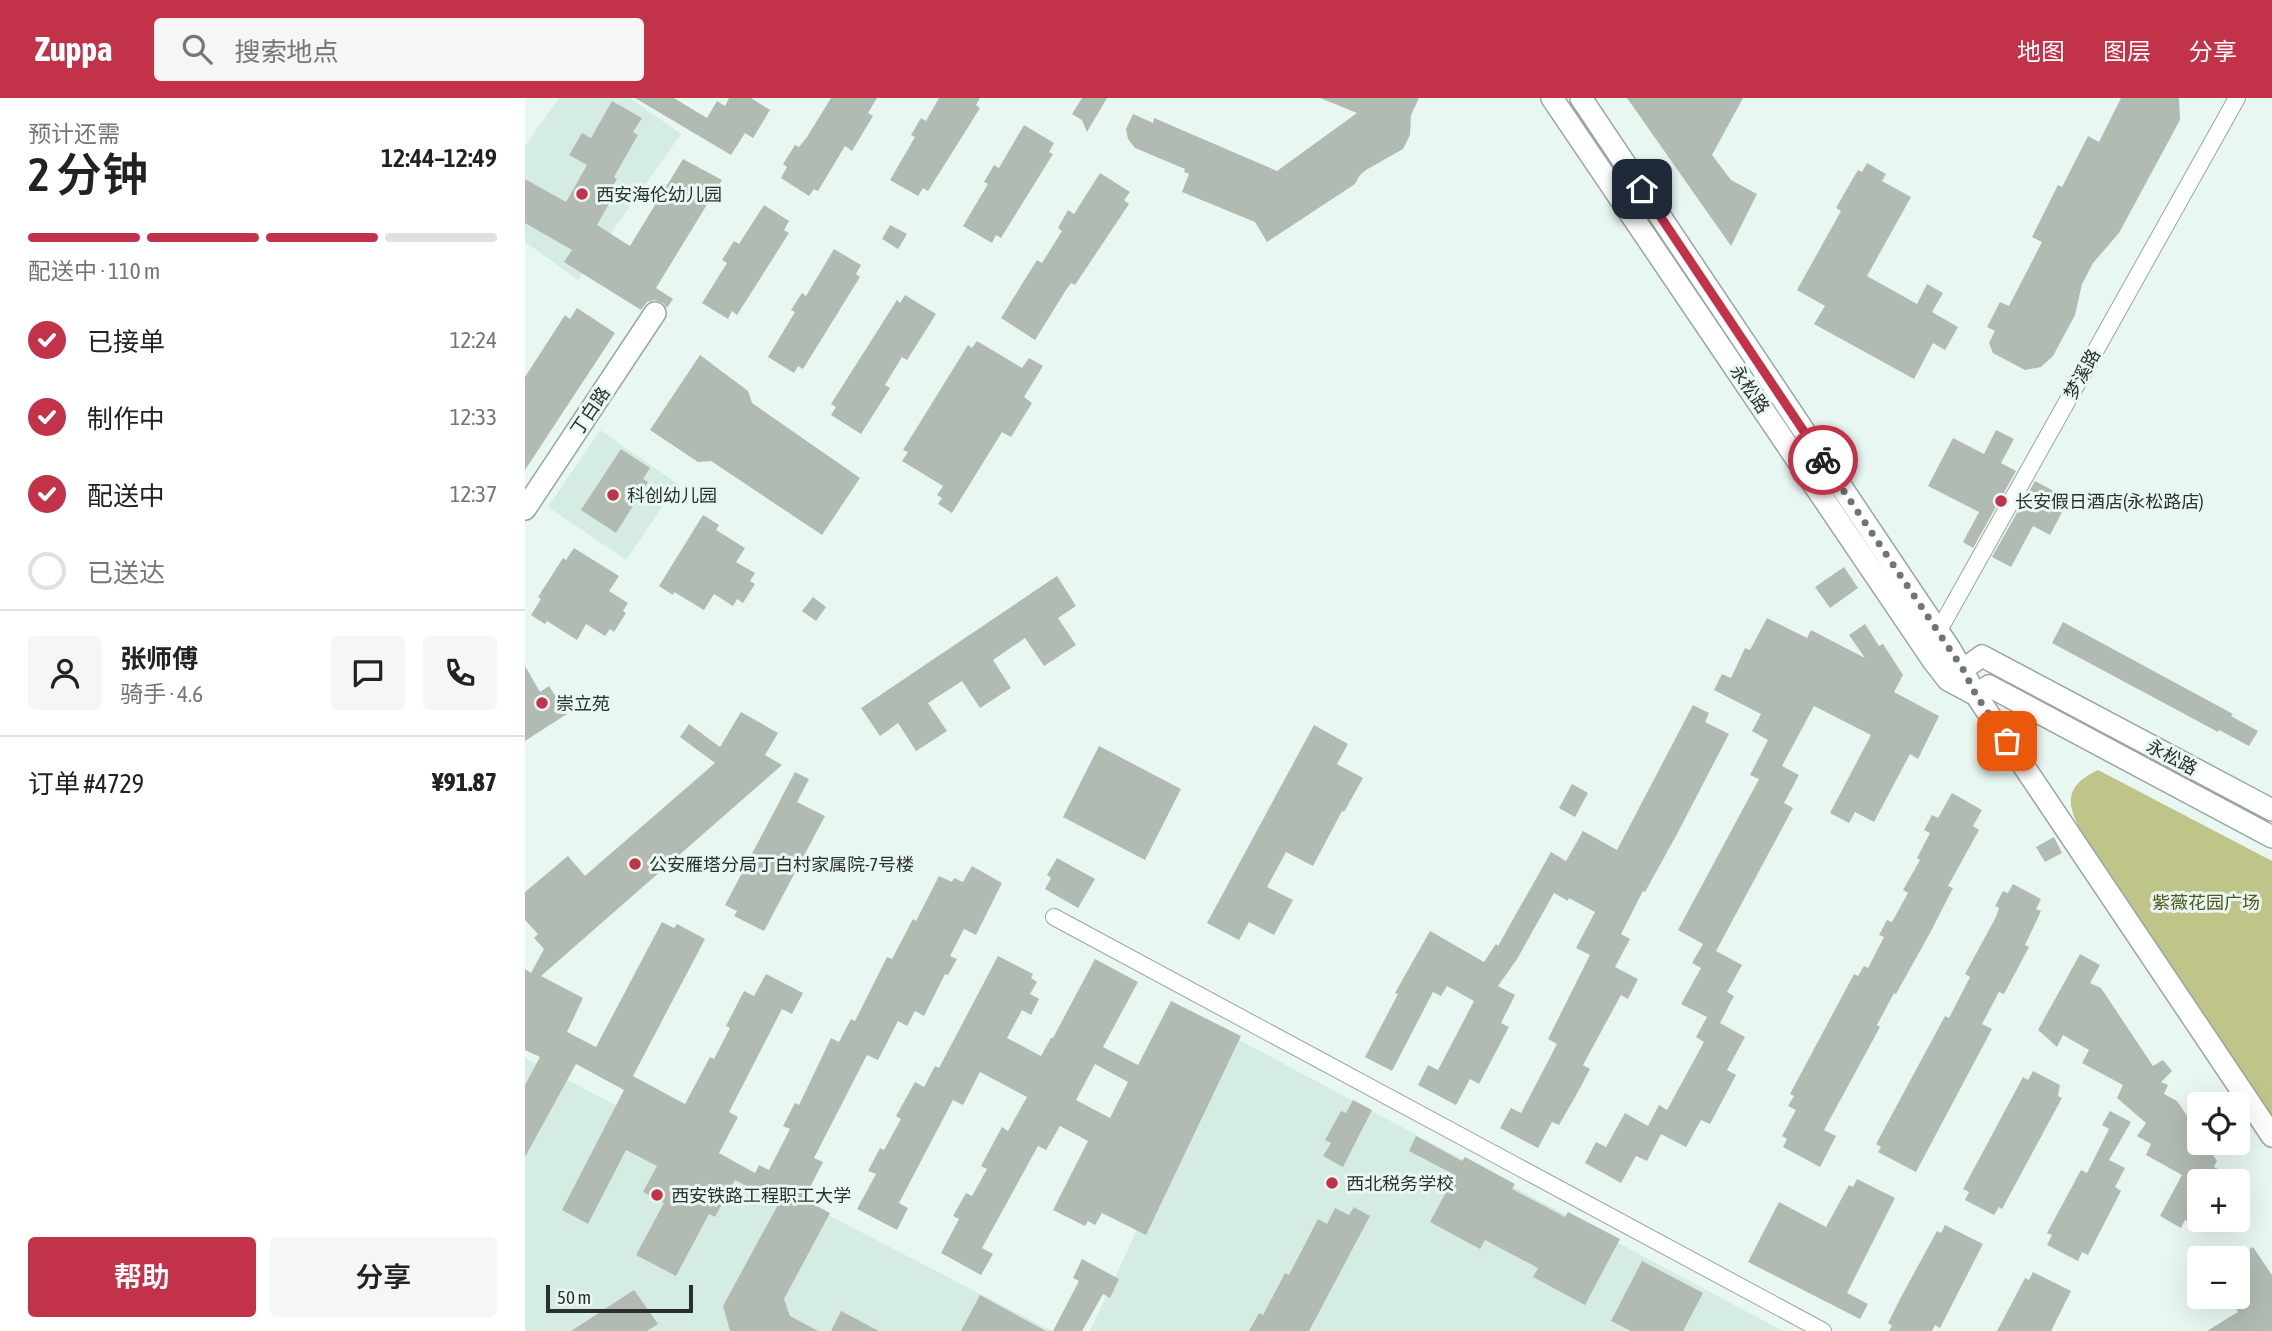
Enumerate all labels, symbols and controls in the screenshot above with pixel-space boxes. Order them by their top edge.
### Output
search box [154,18,644,81]
text: Zuppa [35,30,112,68]
icon: search [178,30,216,68]
text: 搜索地点 [234,37,338,67]
text: 地图 [2017,38,2065,65]
text: 图层 [2103,38,2151,65]
text: 分享 [2189,38,2237,65]
text: 预计还需 [28,121,120,147]
text: 12:44–12:49 [381,143,497,173]
text: 2 分钟 [28,148,148,201]
pin [1612,159,1672,219]
icon: home [1623,170,1661,208]
place label: 西安海伦幼儿园 [596,184,722,205]
marker: 西安海伦幼儿园 [574,186,590,202]
text: 配送中 · 110 m [28,258,160,284]
icon: check [28,321,66,359]
text: 已接单 [87,327,165,357]
text: 12:24 [450,327,497,353]
street label: 梦溪路 [2060,345,2104,403]
street label: 永松路 [1726,361,1774,417]
street label: 丁白路 [566,383,614,439]
icon: check [28,398,66,436]
text: 制作中 [87,404,165,434]
text: 12:33 [450,404,497,430]
courier [1788,425,1858,495]
icon: bike [1804,441,1842,479]
icon: check [28,475,66,513]
text: 配送中 [87,481,165,511]
text: 12:37 [450,481,497,507]
place label: 科创幼儿园 [627,485,717,506]
marker: 科创幼儿园 [605,487,621,503]
place label: 长安假日酒店(永松路店) [2015,491,2204,512]
marker: 长安假日酒店(永松路店) [1993,493,2009,509]
text: 已送达 [87,558,165,588]
button: person [28,636,102,710]
button: chat [331,636,405,710]
button: phone [423,636,497,710]
text: 张师傅 [120,644,198,674]
text: 骑手 · 4.6 [120,681,203,707]
place label: 崇立苑 [556,693,610,714]
marker: 崇立苑 [534,695,550,711]
pin [1977,711,2037,771]
icon: bag [1988,722,2026,760]
street label: 永松路 [2143,735,2201,779]
text: ¥91.87 [432,767,497,797]
text: 订单 #4729 [28,769,144,799]
place label: 公安雁塔分局丁白村家属院-7号楼 [649,854,914,875]
marker: 公安雁塔分局丁白村家属院-7号楼 [627,856,643,872]
park label: 紫薇花园广场 [2152,892,2260,913]
map controls [2187,1092,2250,1309]
button: locate [2187,1092,2250,1155]
button: + [2187,1169,2250,1232]
place label: 西北税务学校 [1346,1173,1454,1194]
marker: 西北税务学校 [1324,1175,1340,1191]
place label: 西安铁路工程职工大学 [671,1185,851,1206]
marker: 西安铁路工程职工大学 [649,1187,665,1203]
button: 帮助 [28,1237,256,1317]
button: 分享 [270,1237,497,1317]
button: − [2187,1246,2250,1309]
scale bar [546,1282,693,1314]
text: 50 m [557,1286,591,1308]

